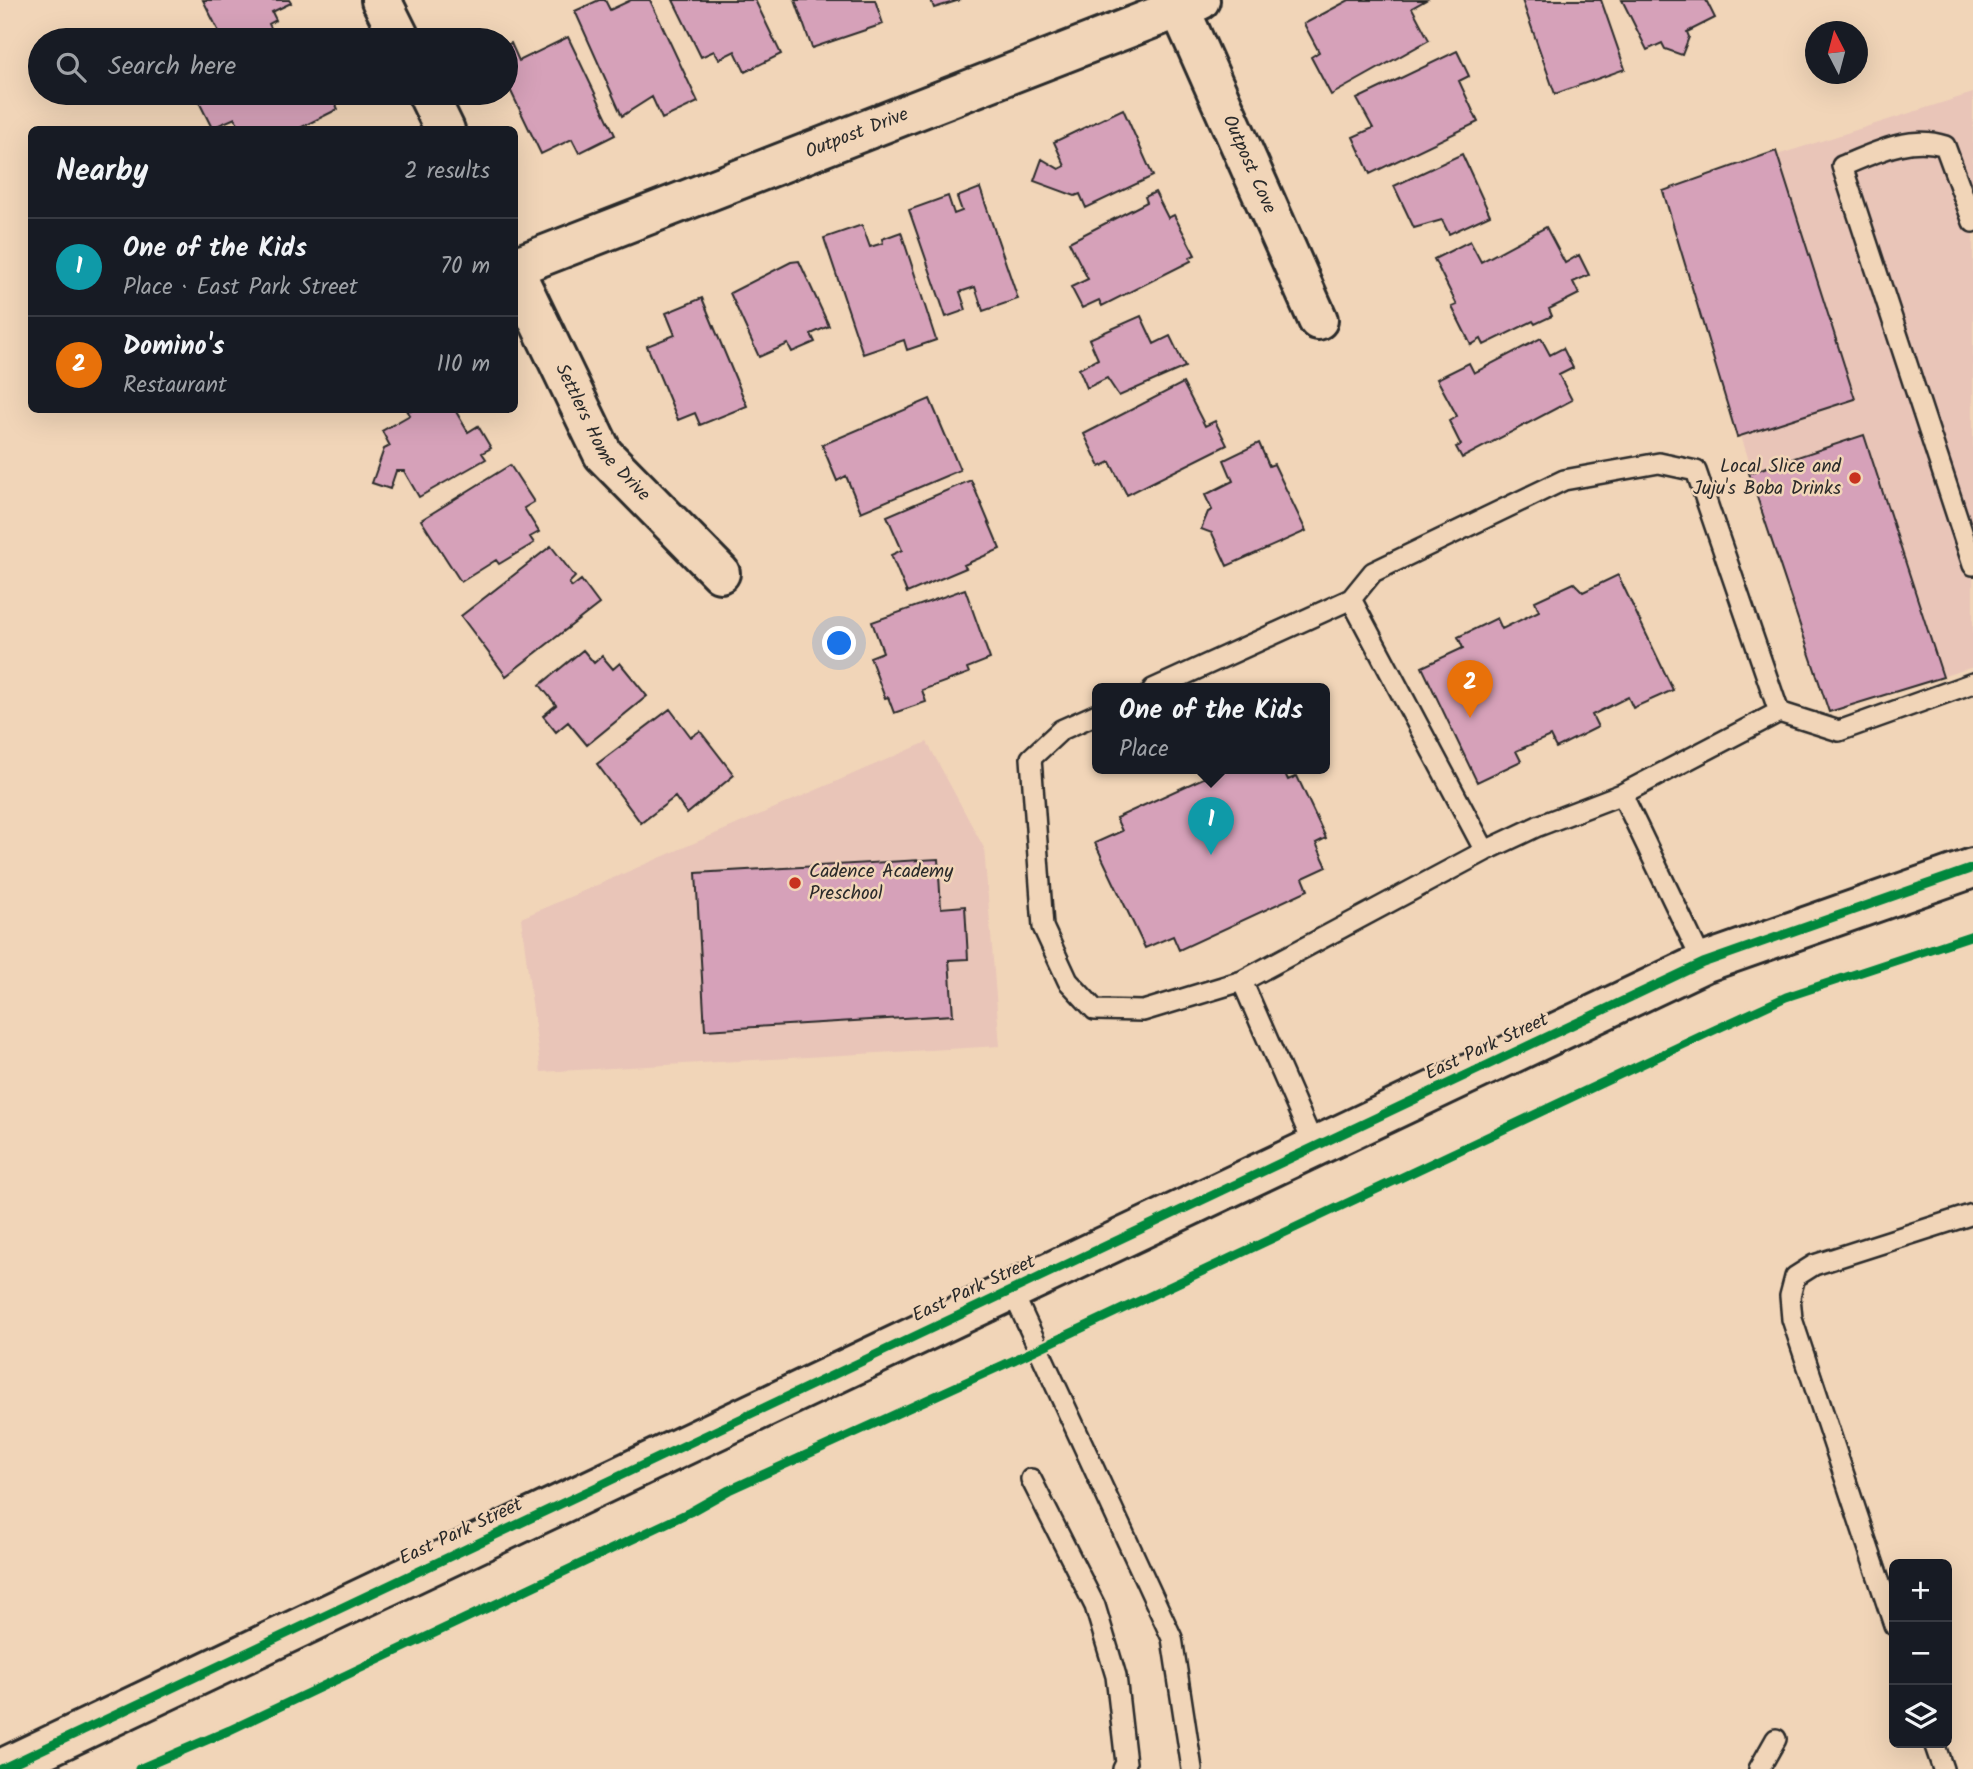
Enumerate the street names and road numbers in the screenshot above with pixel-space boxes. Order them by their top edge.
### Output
street label: Outpost Drive [801,100,913,167]
street label: Outpost Cove [1214,110,1284,219]
street label: Settlers Home Drive [546,358,658,509]
street label: East Park Street [1420,1005,1554,1089]
street label: East Park Street [907,1247,1041,1331]
street label: East Park Street [394,1490,528,1574]

